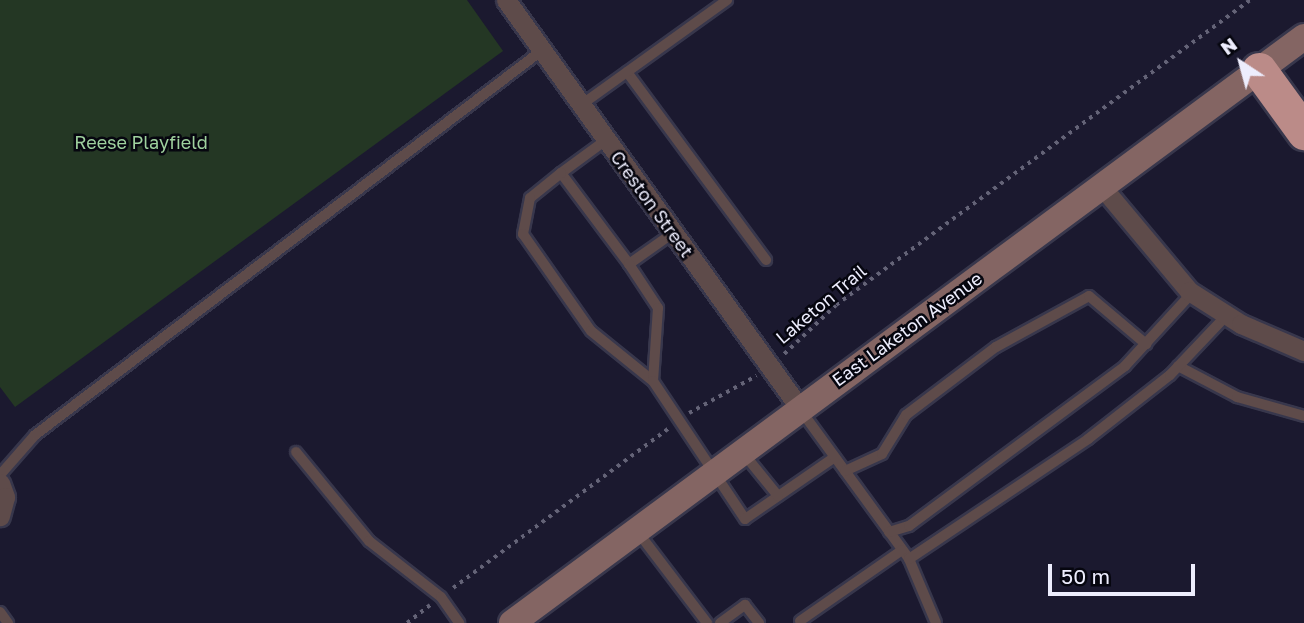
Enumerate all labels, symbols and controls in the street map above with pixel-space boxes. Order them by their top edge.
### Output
north arrow [1206,28,1276,98]
text: N [1216,32,1241,59]
park label: Reese Playfield [74,131,208,153]
street label: Creston Street [606,147,698,261]
street label: Laketon Trail [771,260,871,348]
street label: East Laketon Avenue [828,267,986,391]
scale bar [1052,550,1199,594]
text: 50 m [1061,563,1110,589]

